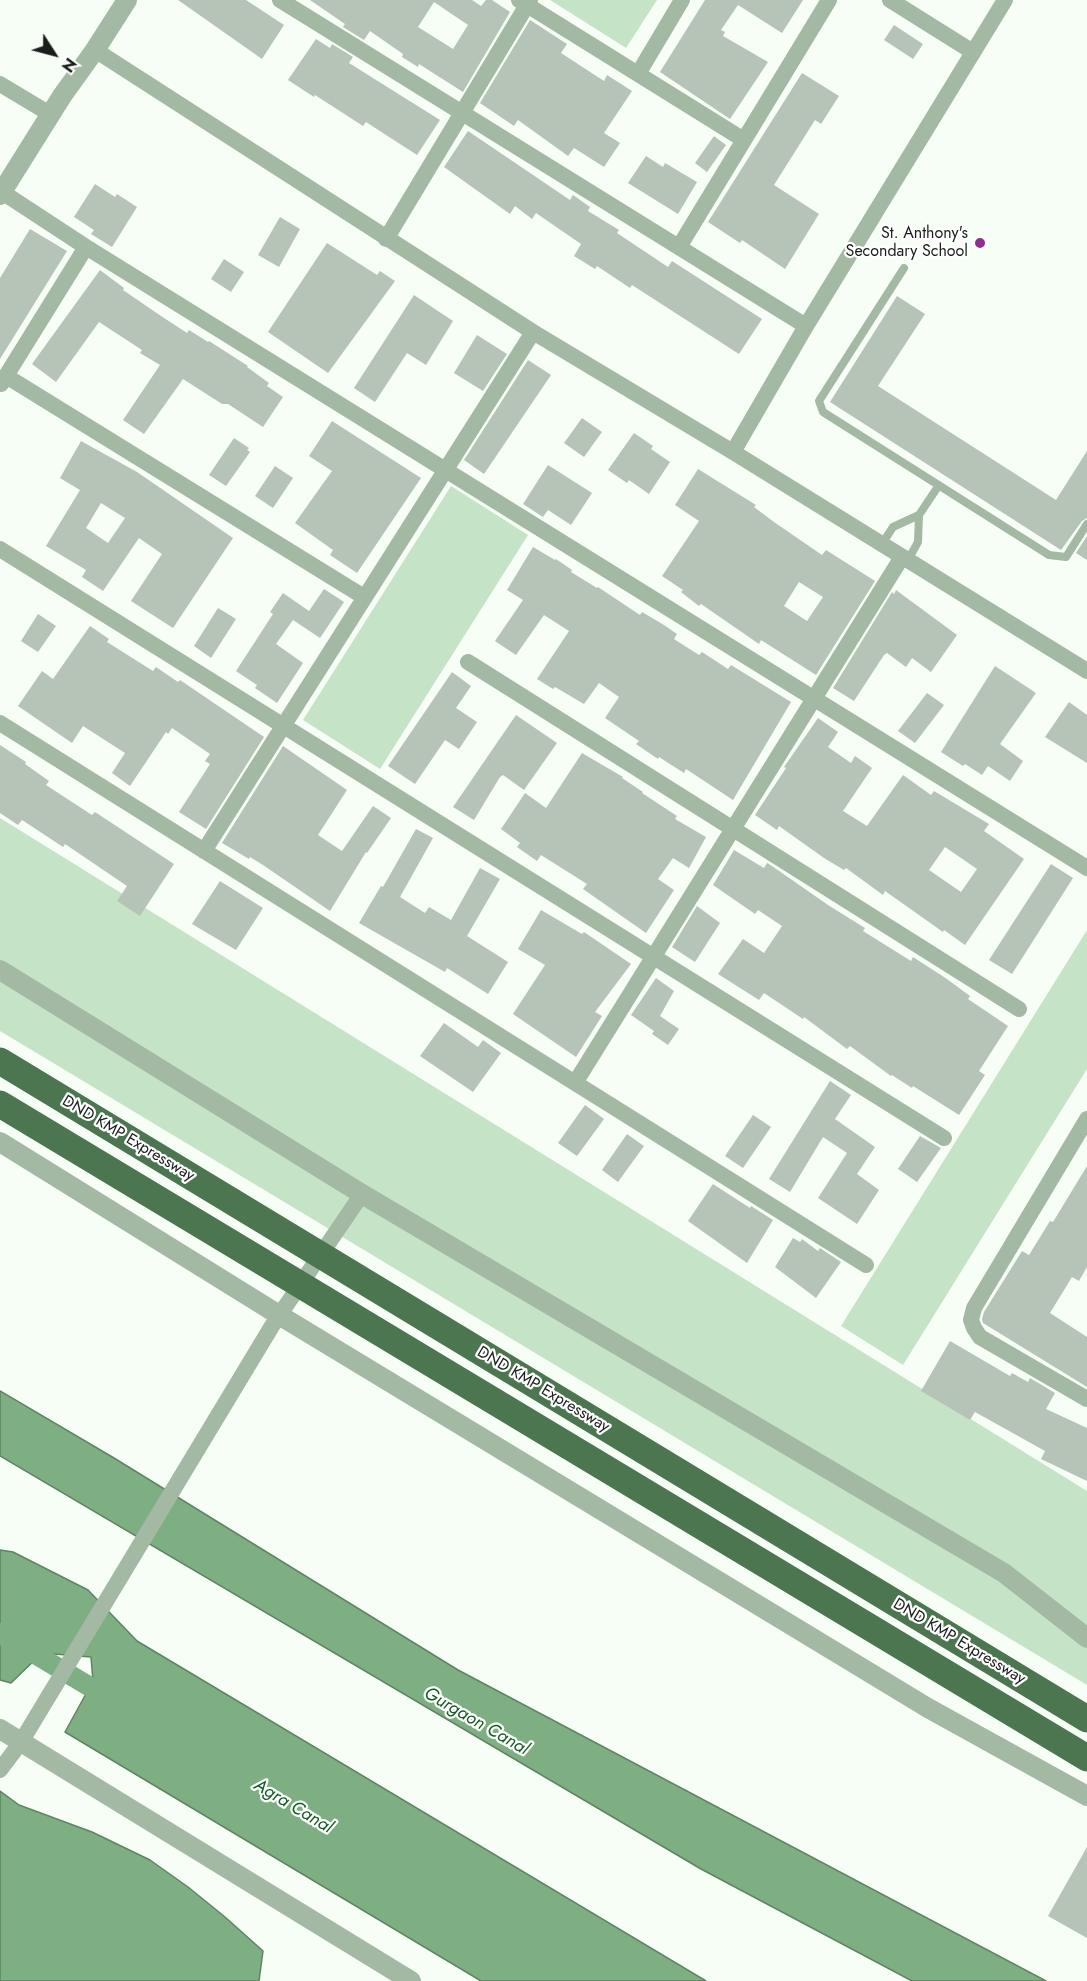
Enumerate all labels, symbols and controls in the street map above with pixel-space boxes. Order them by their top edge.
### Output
north arrow [24,24,84,84]
text: N [56,53,82,77]
place label: St. Anthony's Secondary School [846,224,968,262]
marker: St. Anthony's Secondary School [973,236,987,250]
street label: DND KMP Expressway [58,1092,198,1186]
street label: DND KMP Expressway [473,1343,613,1437]
street label: DND KMP Expressway [889,1595,1029,1689]
water label: Gurgaon Canal [420,1683,532,1761]
water label: Agra Canal [250,1775,336,1839]

